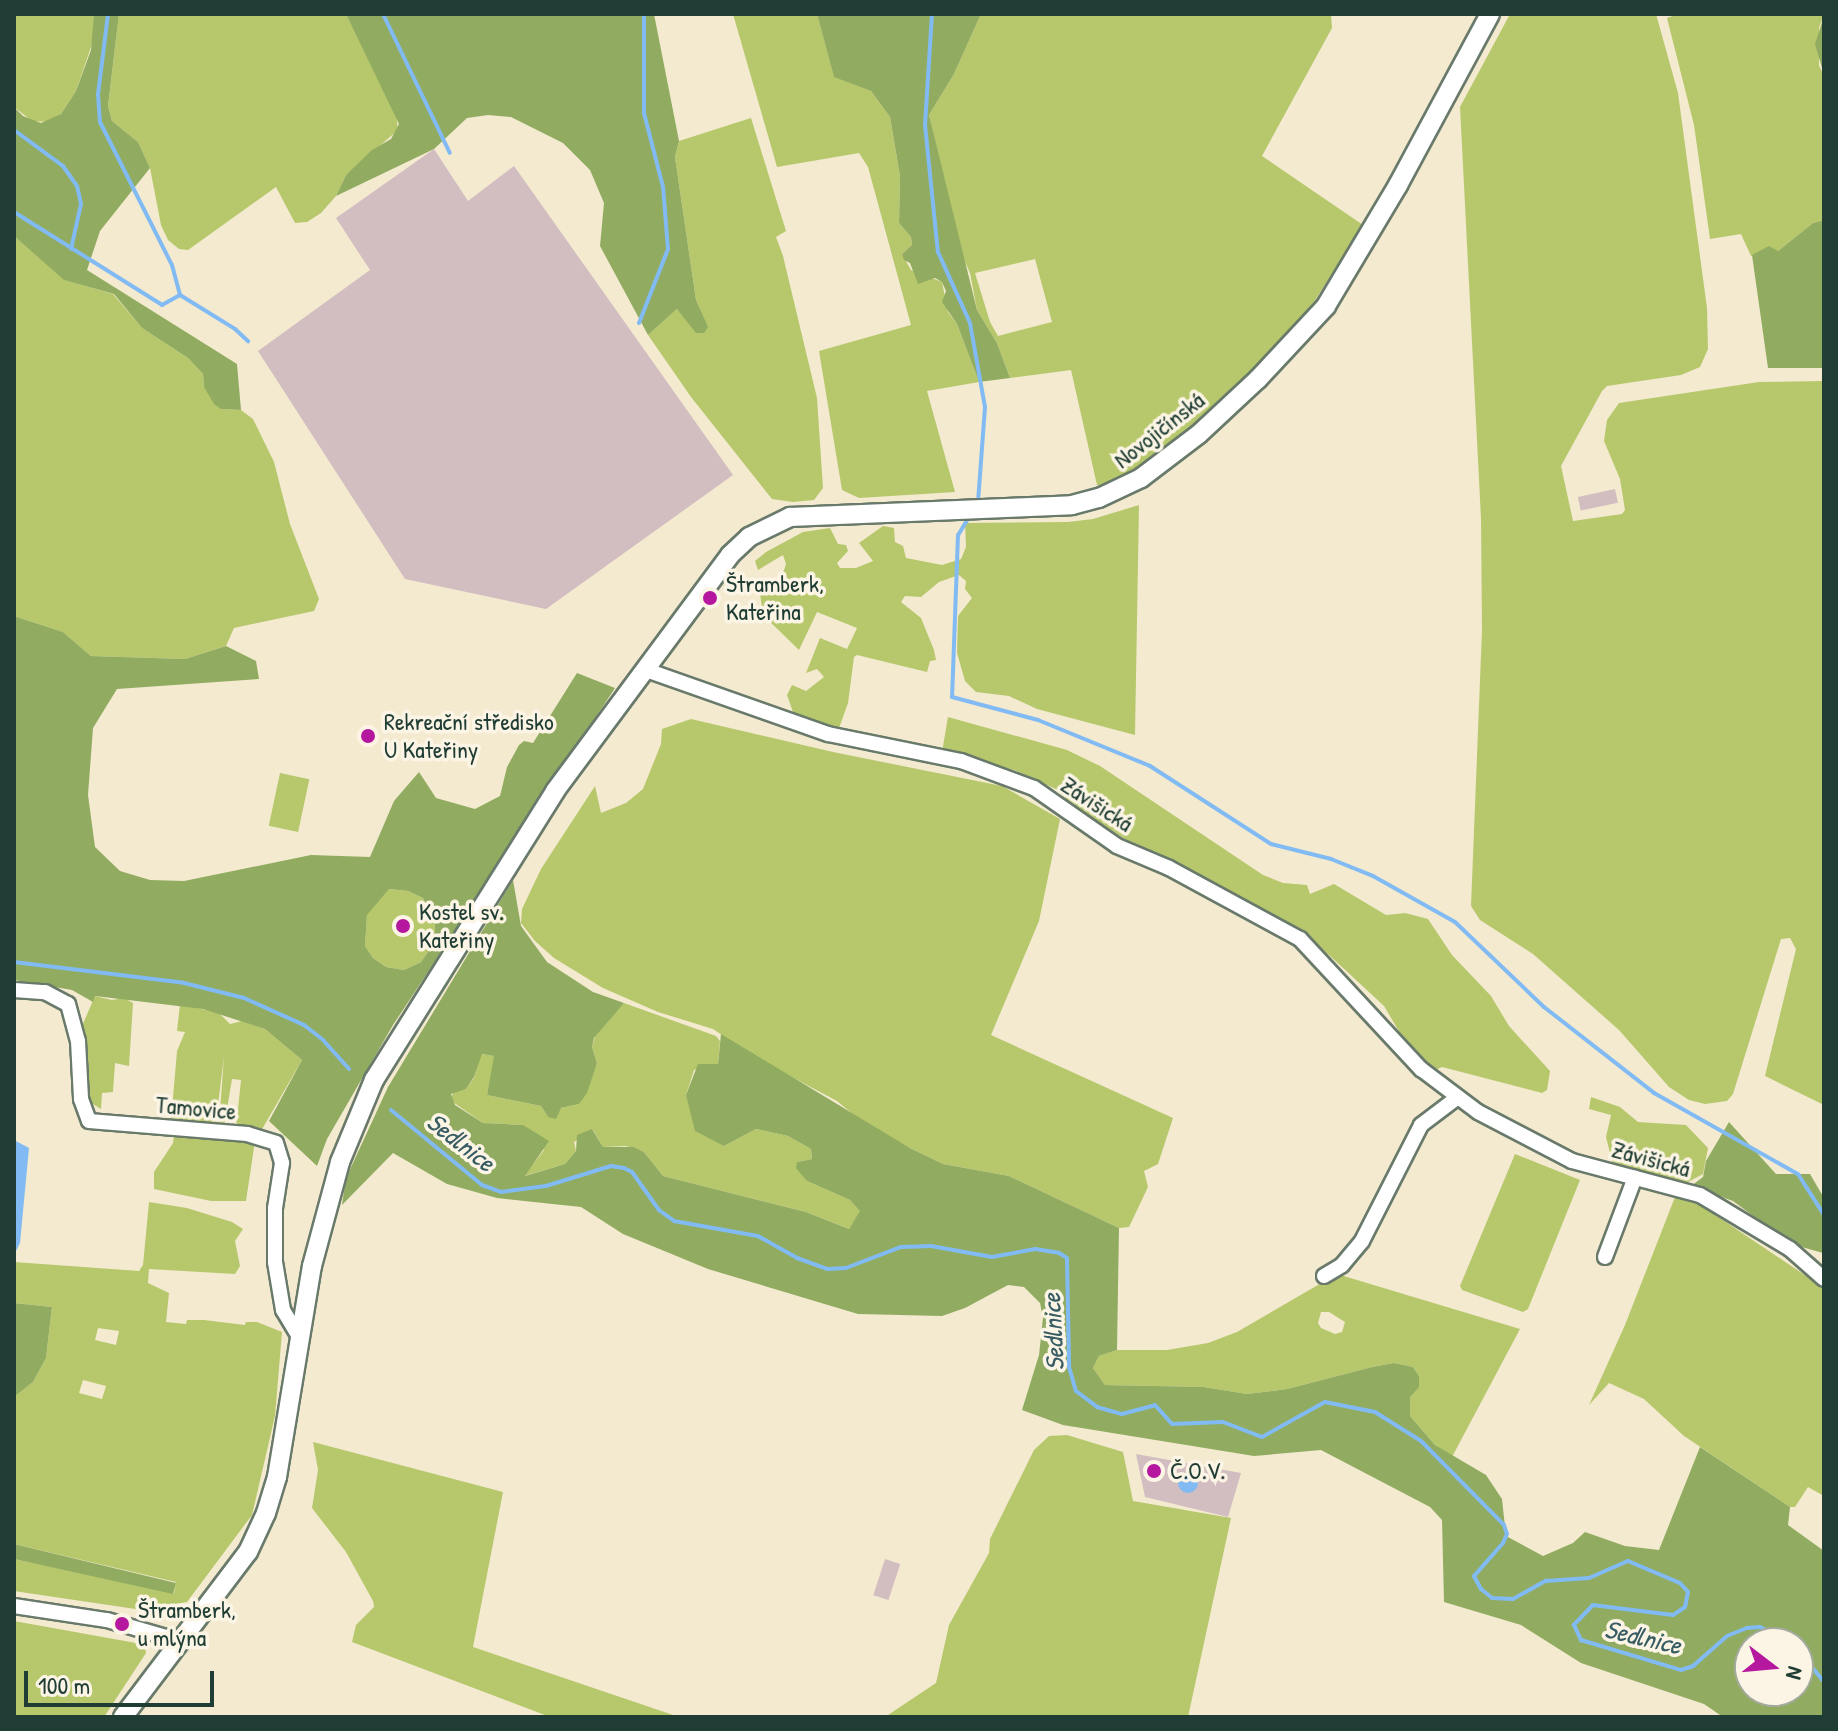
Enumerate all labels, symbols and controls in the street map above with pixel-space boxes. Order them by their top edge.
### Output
street label: Novojičínská [1108,386,1210,474]
place label: Štramberk, Kateřina [726,570,824,626]
marker: Štramberk, Kateřina [701,589,719,607]
place label: Rekreační středisko U Kateřiny [384,708,554,764]
marker: Rekreační středisko U Kateřiny [359,727,377,745]
street label: Závišická [1056,770,1138,838]
place label: Kostel sv. Kateřiny [419,898,504,954]
marker: Kostel sv. Kateřiny [394,917,412,935]
street label: Tamovice [155,1090,237,1126]
water label: Sedlnice [421,1106,501,1178]
street label: Závišická [1609,1135,1693,1183]
water label: Sedlnice [1035,1293,1071,1371]
place label: Č.O.V. [1170,1457,1225,1485]
marker: Č.O.V. [1145,1462,1163,1480]
place label: Štramberk, u mlýna [138,1596,236,1652]
water label: Sedlnice [1602,1613,1684,1661]
marker: Štramberk, u mlýna [113,1615,131,1633]
north arrow [1734,1627,1814,1707]
scale bar [28,1655,218,1705]
text: N [1779,1663,1811,1683]
text: 100 m [38,1669,90,1701]

